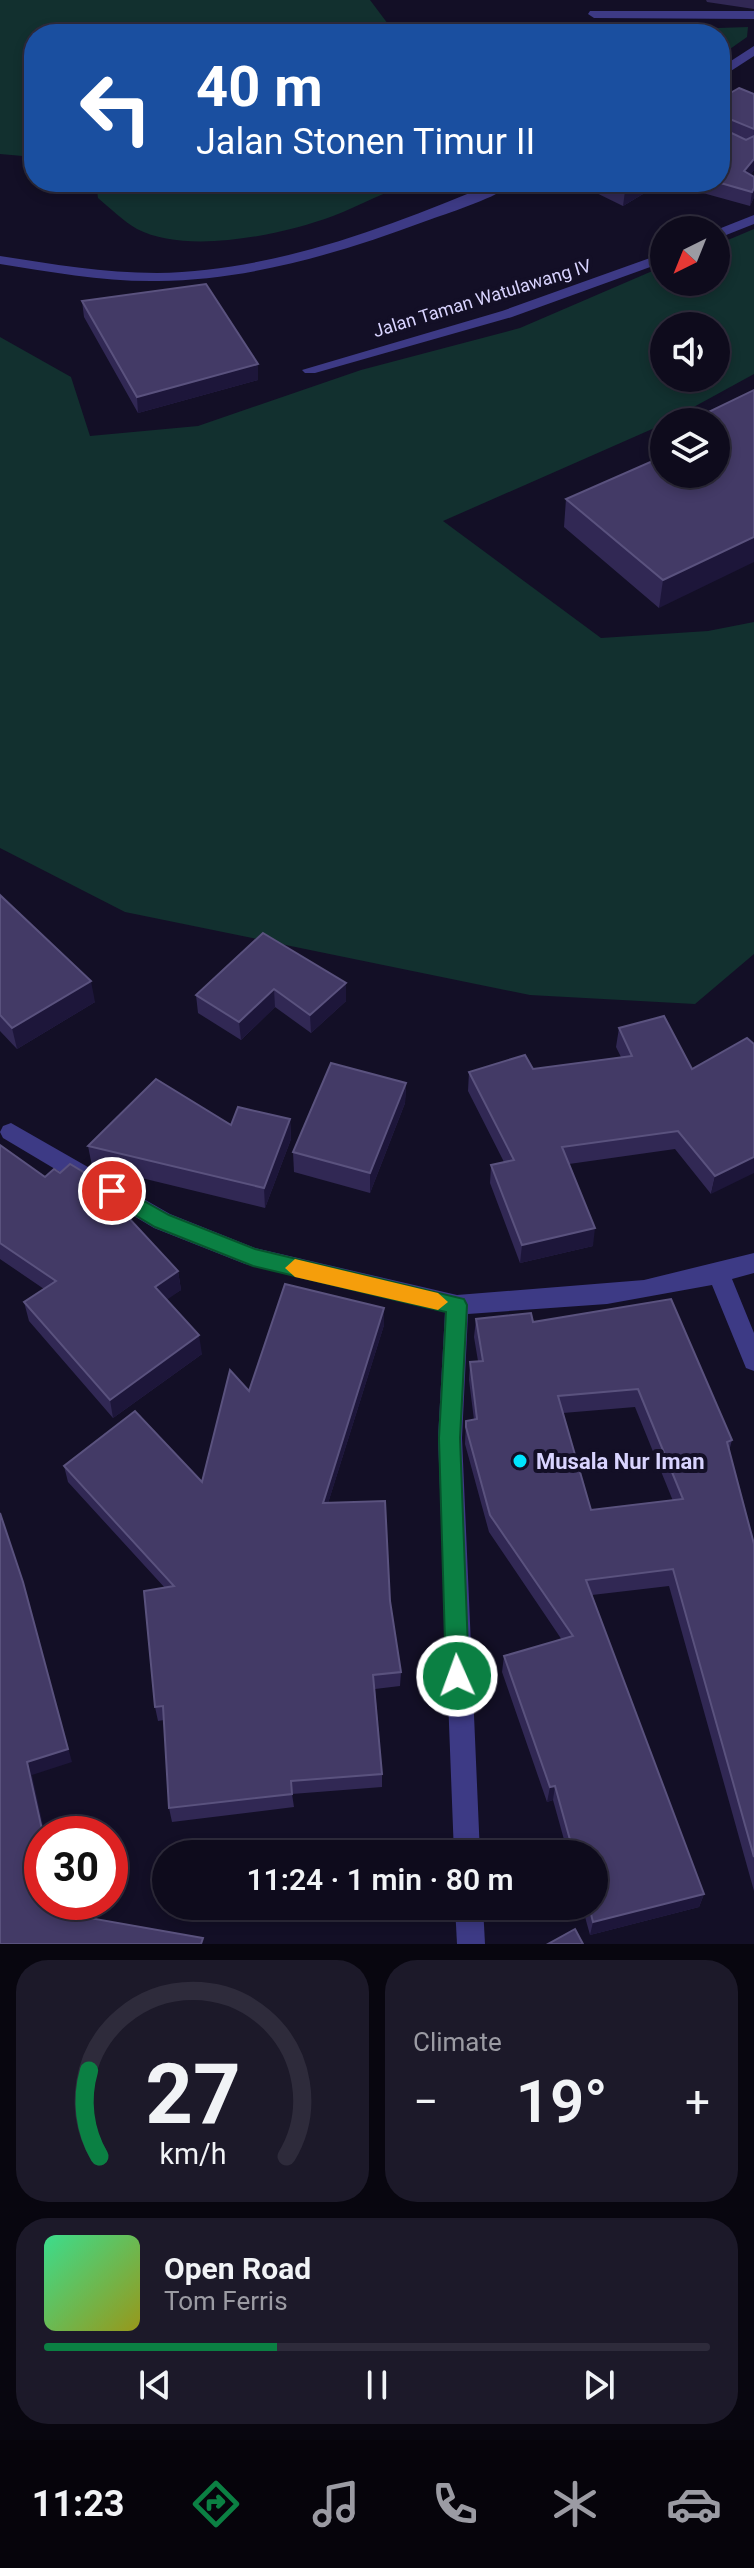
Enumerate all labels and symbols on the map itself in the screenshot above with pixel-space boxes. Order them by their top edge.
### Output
north arrow [650,216,730,296]
street label: Jalan Taman Watulawang IV [370,255,594,341]
pin [78,1157,146,1225]
place label: Musala Nur Iman [536,1449,705,1474]
marker: Musala Nur Iman [511,1452,529,1470]
position arrow [415,1634,499,1718]
speed limit sign: 30 [24,1816,128,1920]

